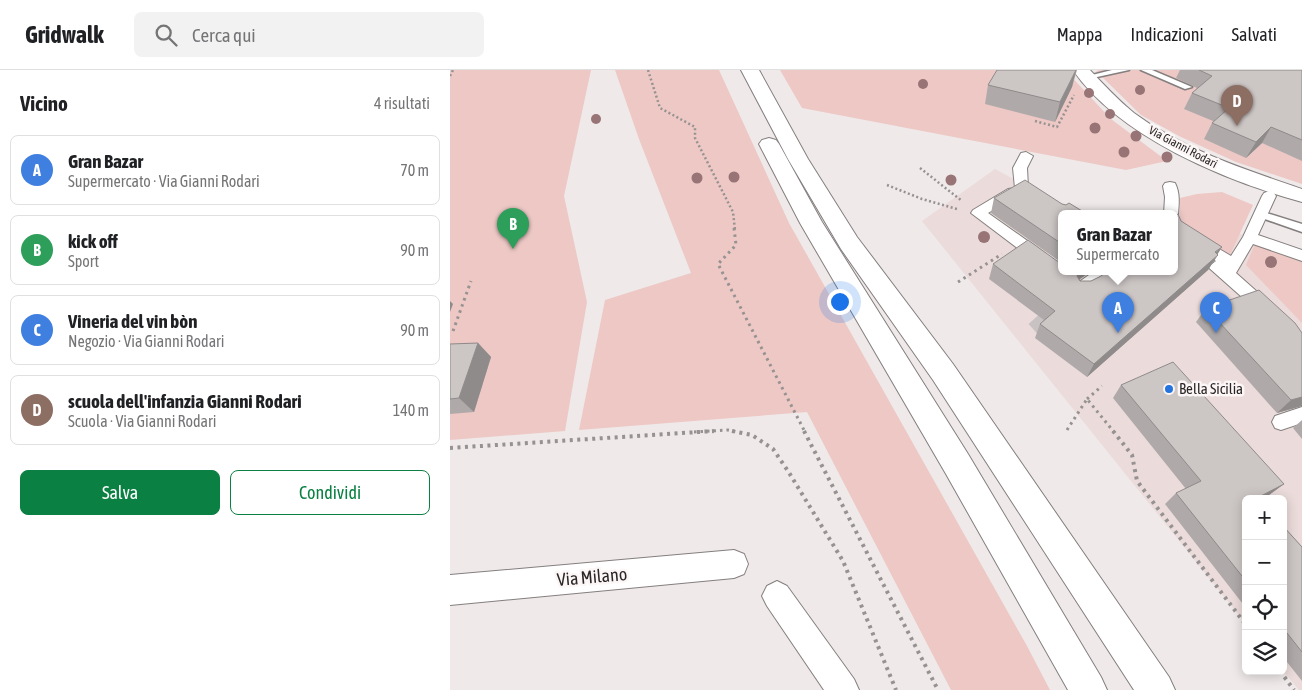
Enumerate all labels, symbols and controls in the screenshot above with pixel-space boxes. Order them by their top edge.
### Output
search box [134,12,484,57]
text: Gridwalk [25,21,104,48]
icon: search [152,21,180,49]
text: Cerca qui [192,24,256,46]
text: Mappa [1057,24,1103,45]
text: Indicazioni [1131,24,1204,45]
text: Salvati [1232,24,1277,45]
pin: D [1221,85,1253,126]
text: Vicino [20,91,68,115]
text: 4 risultati [374,94,430,112]
street label: Via Gianni Rodari [1146,123,1220,171]
text: Gran Bazar [68,150,143,172]
text: A [33,161,41,179]
text: 70 m [400,161,429,179]
text: Supermercato · Via Gianni Rodari [68,172,260,190]
pin: B [497,208,529,249]
popup [1058,210,1178,275]
text: Gran Bazar [1077,223,1152,245]
text: kick off [68,230,118,252]
text: B [33,241,41,259]
text: 90 m [400,241,429,259]
text: Supermercato [1077,245,1159,263]
text: Sport [68,252,99,270]
your location [827,289,853,315]
pin: A [1102,292,1134,333]
pin: C [1200,292,1232,333]
text: Vineria del vin bòn [68,310,197,332]
text: C [33,321,41,339]
text: 90 m [400,321,429,339]
text: Negozio · Via Gianni Rodari [68,332,224,350]
place label: Bella Sicilia [1179,380,1243,397]
marker: Bella Sicilia [1163,383,1175,395]
text: scuola dell'infanzia Gianni Rodari [68,390,302,412]
text: D [33,401,41,419]
text: 140 m [393,401,429,419]
text: Scuola · Via Gianni Rodari [68,412,216,430]
button: Salva [20,470,220,515]
button: Condividi [230,470,430,515]
map controls [1242,495,1287,675]
button: + [1242,495,1287,540]
button: − [1242,540,1287,585]
street label: Via Milano [556,563,628,590]
button: locate [1242,585,1287,630]
button: layers [1242,630,1287,675]

